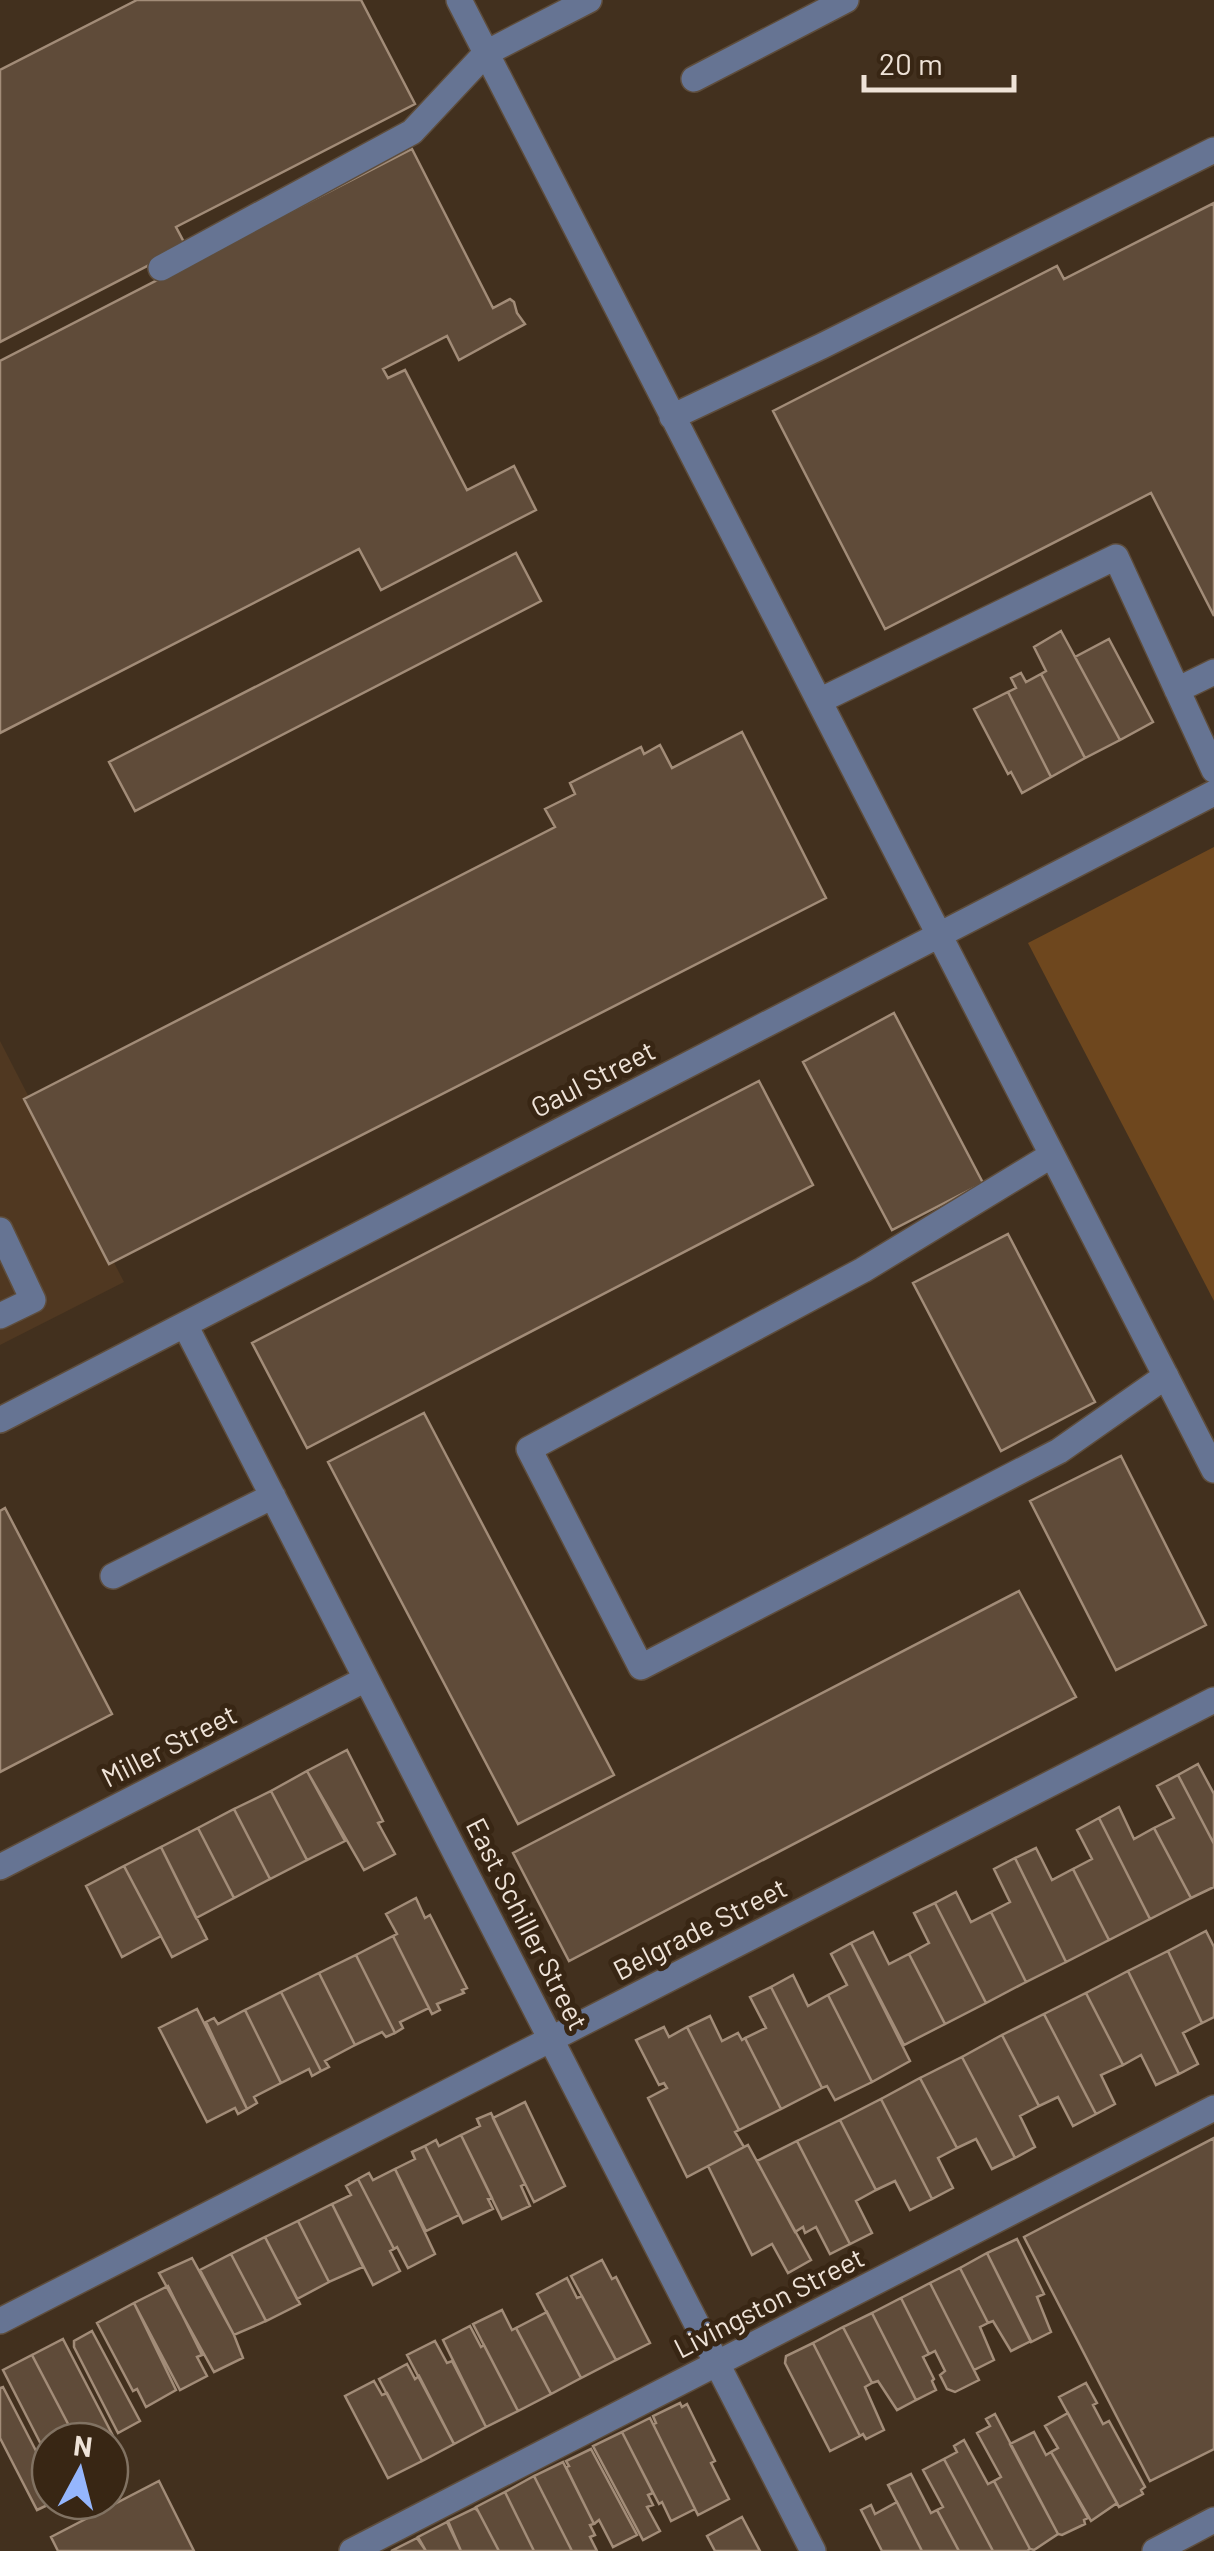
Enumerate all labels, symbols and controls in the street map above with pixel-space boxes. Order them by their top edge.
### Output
scale bar [864,30,1014,92]
text: 20 m [879,45,943,81]
street label: Gaul Street [525,1032,660,1124]
street label: Miller Street [95,1697,242,1794]
street label: East Schiller Street [460,1812,596,2035]
street label: Belgrade Street [607,1870,792,1987]
street label: Livingston Street [668,2240,869,2365]
north arrow [30,2421,130,2521]
text: N [72,2427,94,2463]

